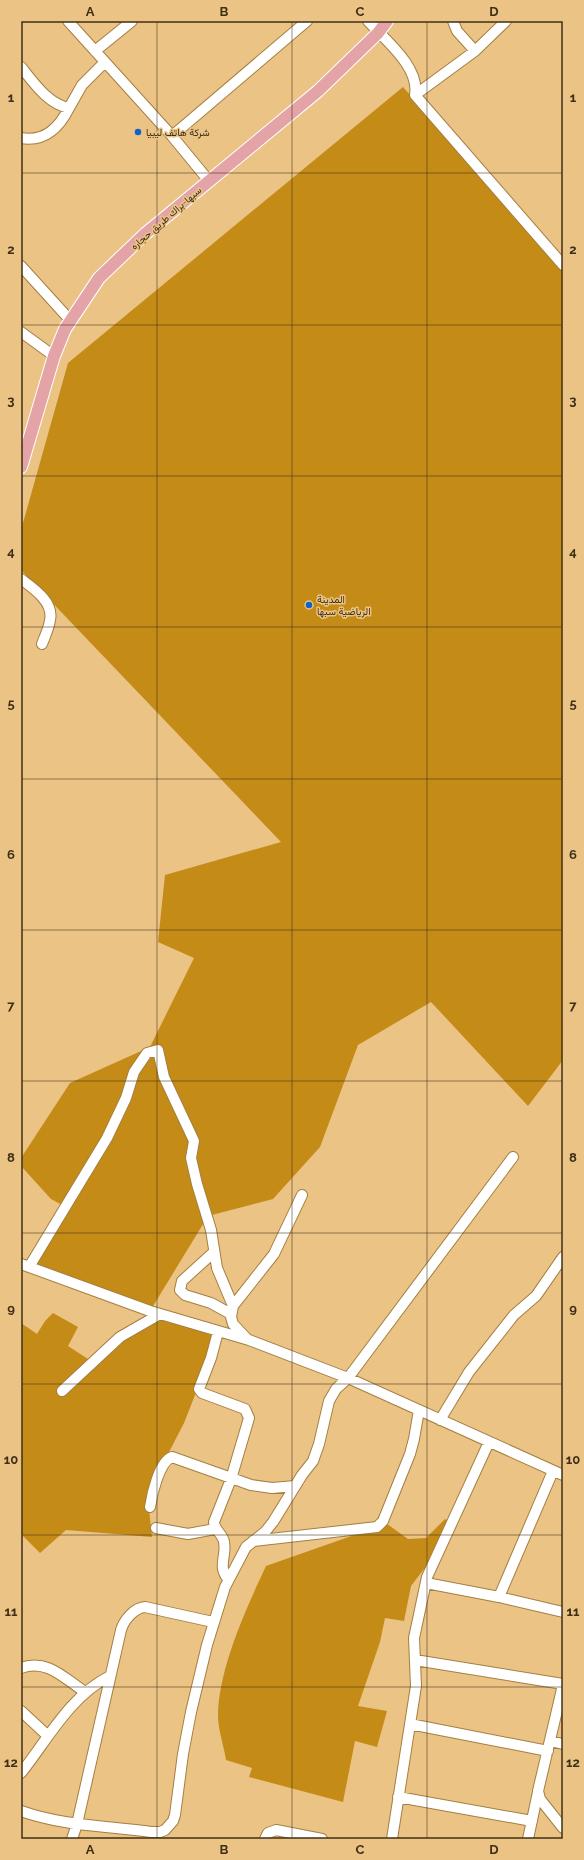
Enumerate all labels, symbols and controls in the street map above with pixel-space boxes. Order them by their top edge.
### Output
text: A [86,4,95,19]
text: B [220,4,229,19]
text: C [356,4,365,19]
text: D [489,4,499,19]
text: 1 [8,90,15,105]
text: 1 [570,90,577,105]
marker: شركة هاتف ليبيا [133,127,143,137]
place label: شركة هاتف ليبيا [146,127,210,139]
street label: سبها-براك طريق حجاره [128,184,204,252]
text: 2 [7,242,15,257]
text: 2 [569,242,577,257]
text: 3 [7,393,15,408]
text: 3 [569,393,577,408]
text: 4 [7,544,15,559]
text: 4 [569,544,577,559]
place label: المدينة الرياضية سبها [317,594,370,618]
marker: المدينة الرياضية سبها [304,600,314,610]
text: 5 [7,696,15,711]
text: 5 [569,696,577,711]
text: 6 [7,847,15,862]
text: 6 [569,847,577,862]
text: 7 [7,998,15,1013]
text: 7 [569,998,577,1013]
text: 8 [7,1150,15,1165]
text: 8 [569,1150,577,1165]
text: 9 [7,1301,15,1316]
text: 9 [569,1301,577,1316]
text: 10 [4,1452,18,1467]
text: 10 [566,1452,580,1467]
text: 11 [5,1604,18,1619]
text: 11 [567,1604,580,1619]
text: 12 [4,1755,18,1770]
text: 12 [566,1755,580,1770]
text: A [86,1842,95,1857]
text: B [220,1842,229,1857]
text: C [356,1842,365,1857]
text: D [489,1842,499,1857]

